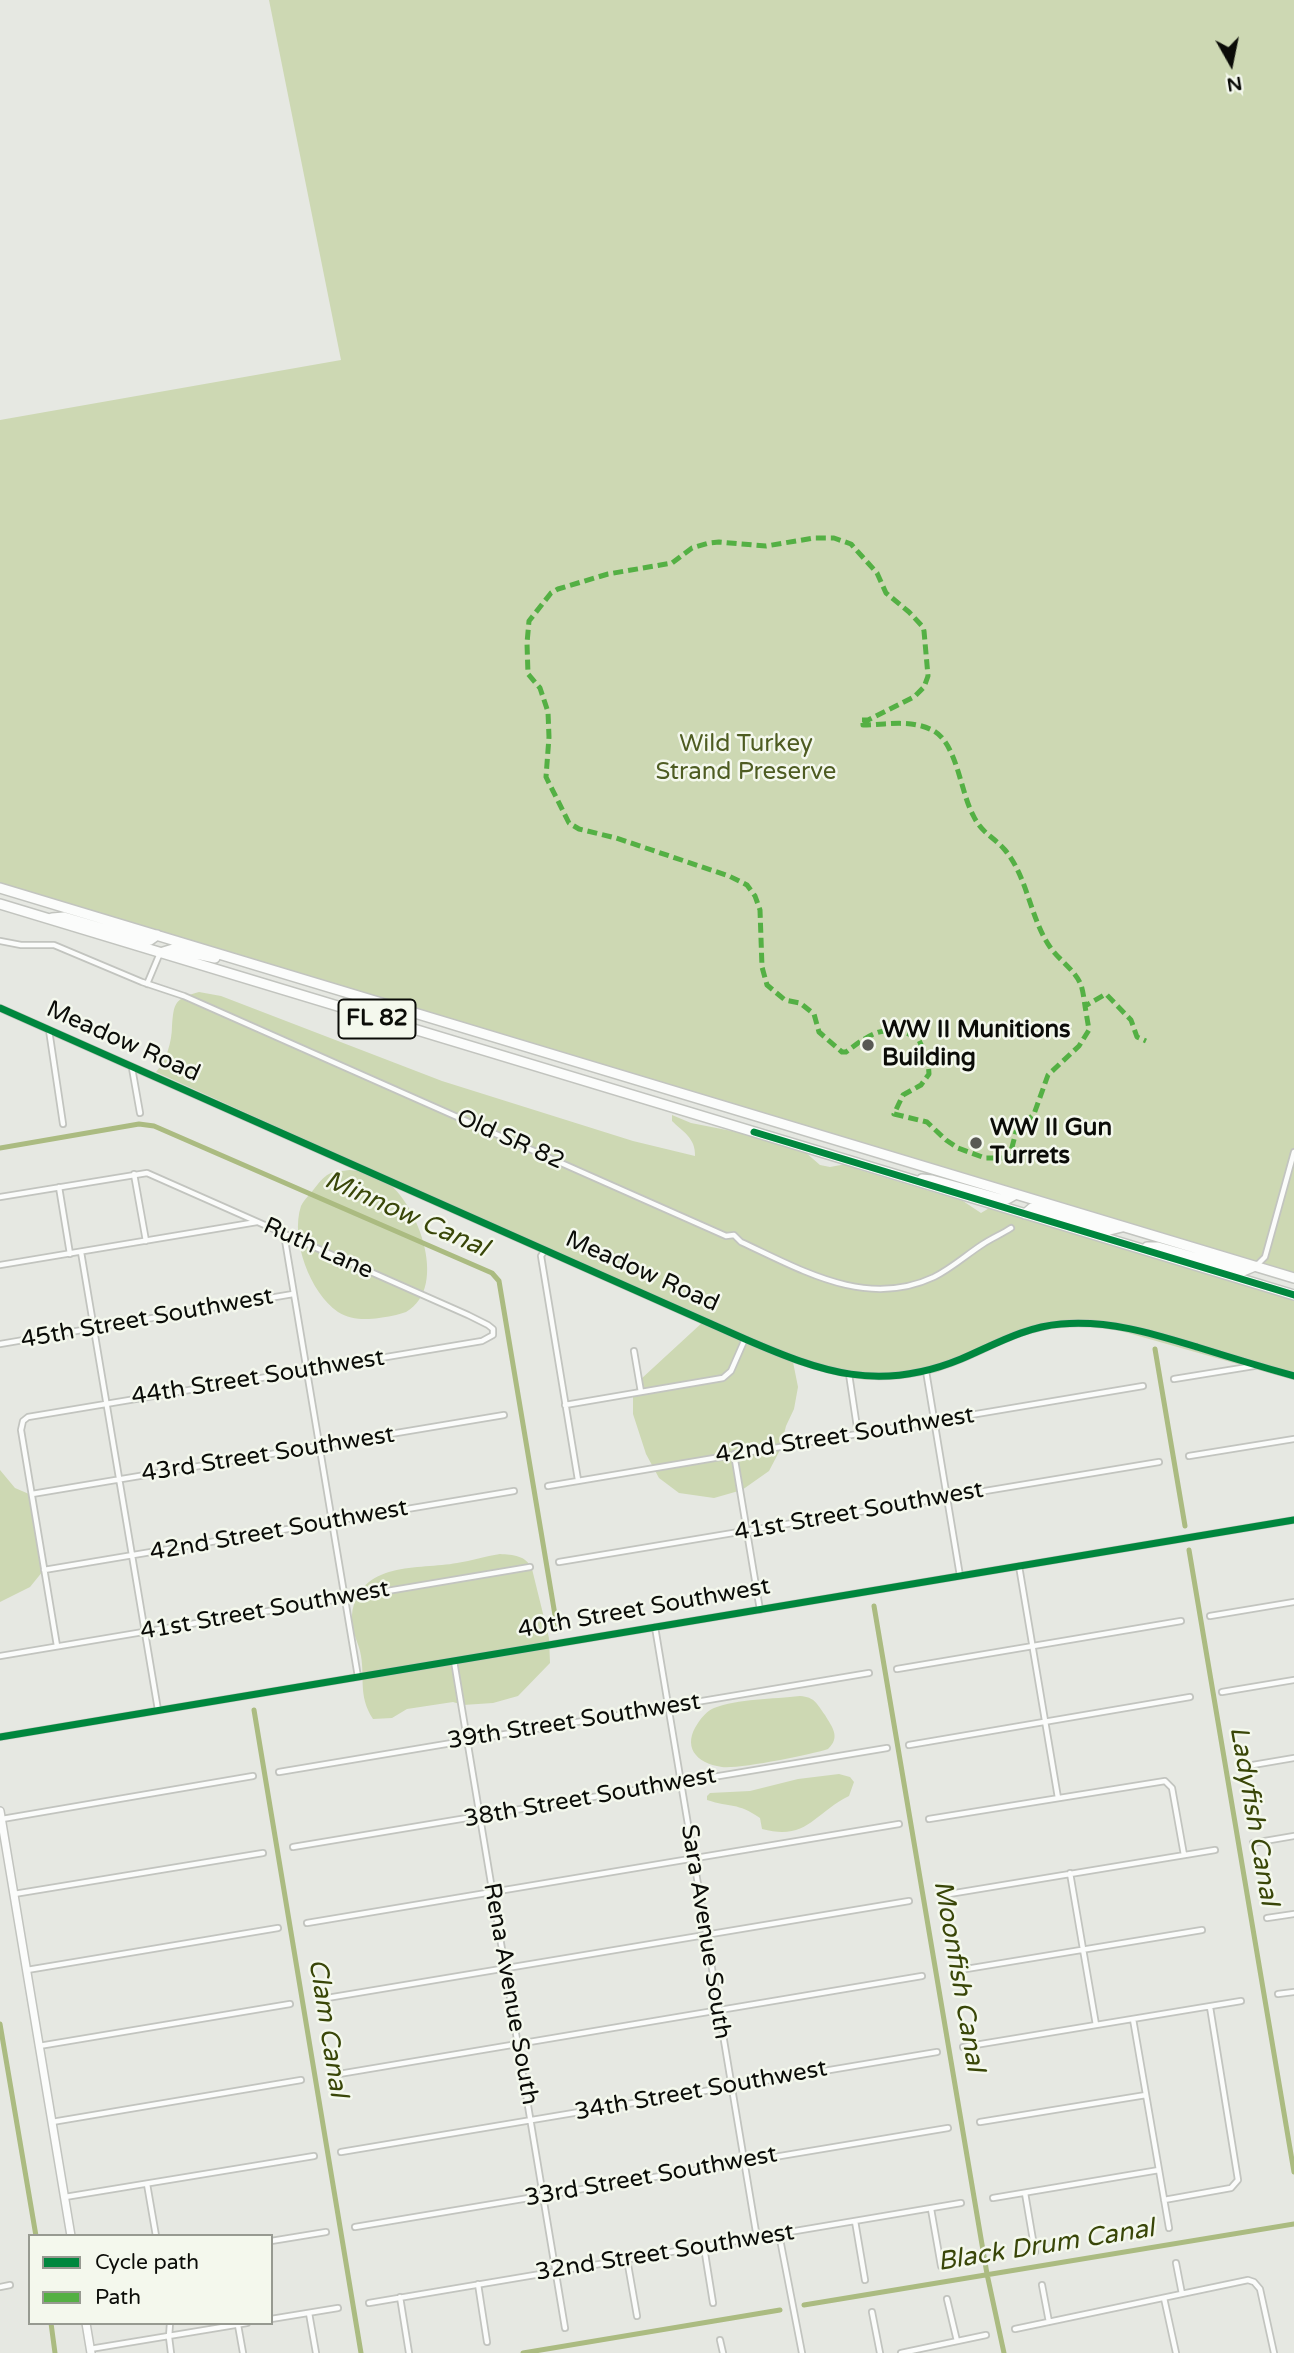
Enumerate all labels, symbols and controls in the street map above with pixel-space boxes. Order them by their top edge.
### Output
north arrow [1196,28,1266,98]
text: N [1225,72,1244,96]
park label: Wild Turkey Strand Preserve [656,731,836,787]
street label: Meadow Road [42,995,204,1089]
road number: FL 82 [338,1000,416,1038]
place label: WW II Munitions Building [882,1017,1071,1073]
marker: WW II Munitions Building [860,1037,876,1053]
street label: Old SR 82 [452,1103,568,1177]
place label: WW II Gun Turrets [990,1115,1112,1171]
marker: WW II Gun Turrets [968,1135,984,1151]
water label: Minnow Canal [319,1165,493,1265]
street label: Ruth Lane [259,1212,377,1286]
street label: Meadow Road [561,1225,723,1319]
street label: 45th Street Southwest [19,1283,275,1355]
street label: 44th Street Southwest [130,1344,386,1412]
street label: 42nd Street Southwest [714,1401,976,1471]
street label: 43rd Street Southwest [139,1421,397,1489]
street label: 41st Street Southwest [732,1476,986,1548]
street label: 42nd Street Southwest [148,1494,410,1568]
street label: 40th Street Southwest [516,1573,772,1645]
street label: 41st Street Southwest [138,1575,392,1647]
street label: 39th Street Southwest [446,1688,702,1756]
water label: Ladyfish Canal [1222,1724,1284,1908]
street label: 38th Street Southwest [462,1762,718,1834]
street label: Sara Avenue South [674,1823,736,2041]
water label: Moonfish Canal [926,1878,990,2074]
street label: Rena Avenue South [476,1881,544,2107]
water label: Clam Canal [301,1957,353,2099]
street label: 34th Street Southwest [573,2055,829,2127]
street label: 33rd Street Southwest [523,2141,779,2213]
water label: Black Drum Canal [935,2213,1157,2279]
street label: 32nd Street Southwest [534,2218,796,2288]
legend [28,2234,273,2325]
text: Cycle path [95,2250,199,2275]
text: Path [95,2285,141,2310]

